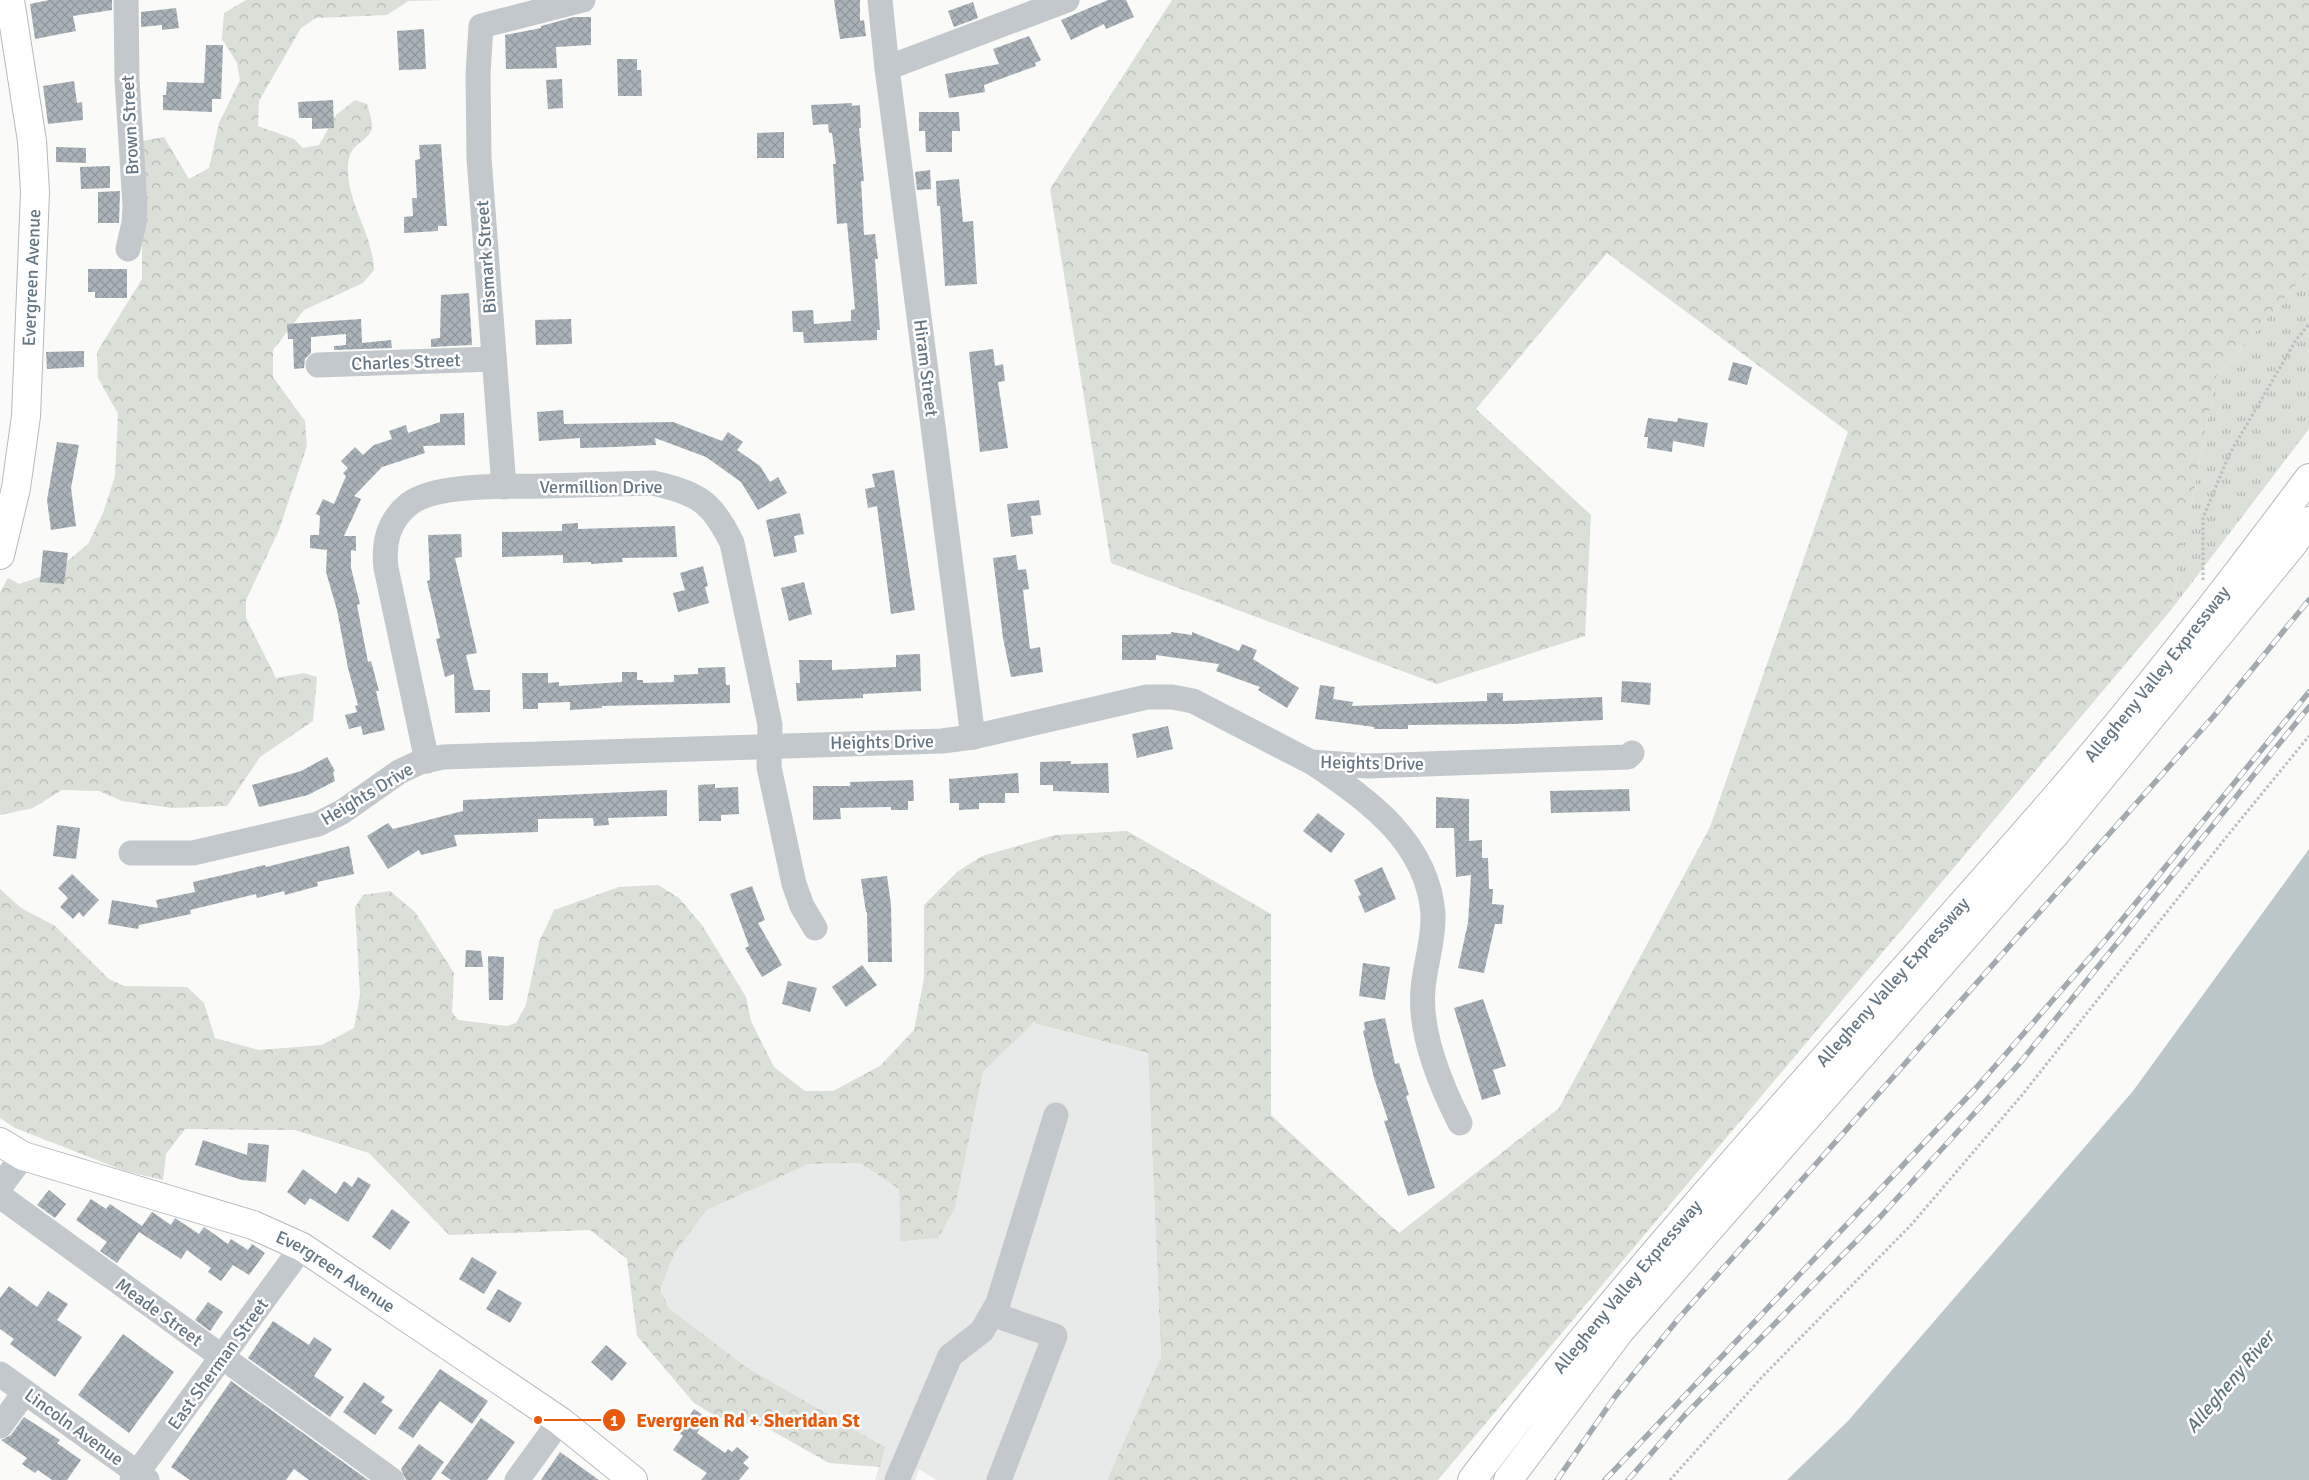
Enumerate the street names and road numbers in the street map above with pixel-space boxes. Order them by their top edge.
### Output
street label: Brown Street [116,75,144,175]
street label: Bismark Street [471,200,501,314]
street label: Evergreen Avenue [18,209,45,347]
street label: Hiram Street [909,318,943,418]
street label: Charles Street [351,349,461,375]
street label: Vermillion Drive [540,476,662,498]
street label: Allegheny Valley Expressway [2080,581,2235,767]
street label: Heights Drive [830,730,934,754]
street label: Heights Drive [1320,751,1424,775]
street label: Heights Drive [317,758,417,830]
street label: Allegheny Valley Expressway [1811,892,1974,1071]
street label: Allegheny Valley Expressway [1548,1195,1707,1378]
street label: Evergreen Avenue [272,1226,399,1318]
street label: Meade Street [111,1273,207,1351]
street label: East Sherman Street [163,1294,273,1434]
street label: Lincoln Avenue [20,1384,128,1470]

